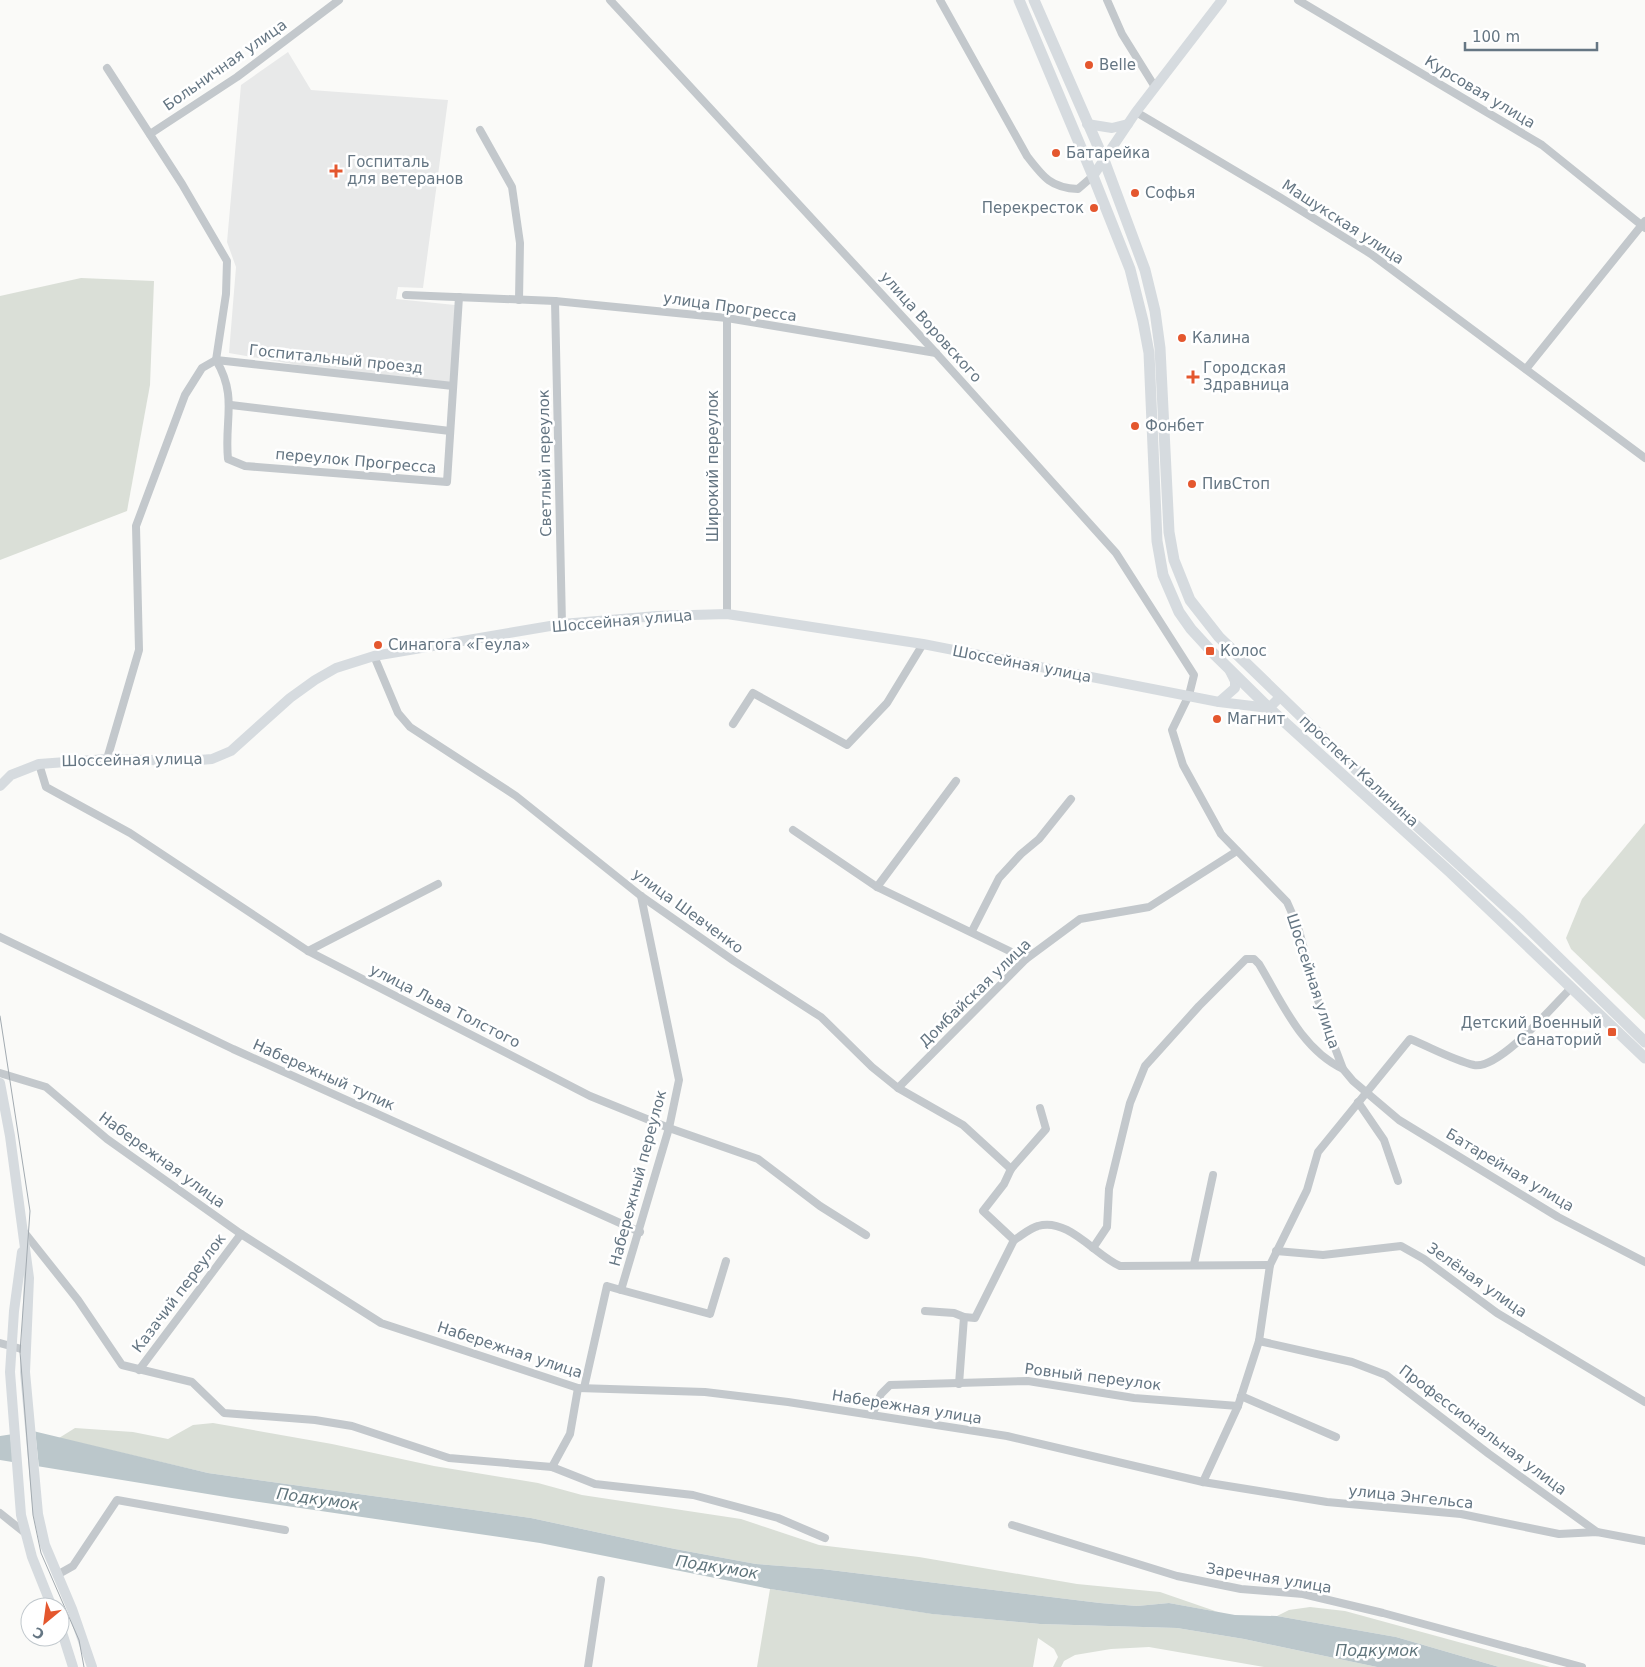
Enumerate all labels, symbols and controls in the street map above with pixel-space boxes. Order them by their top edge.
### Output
street label: Больничная улица [160,16,290,114]
scale bar [1465,20,1598,52]
text: 100 m [1472,28,1520,46]
street label: Курсовая улица [1421,52,1539,132]
place label: Belle [1099,56,1136,74]
marker: Belle [1083,59,1095,71]
place label: Батарейка [1066,144,1150,162]
marker: Батарейка [1050,147,1062,159]
place label: Госпиталь для ветеранов [347,153,463,188]
marker: Госпиталь для ветеранов [329,164,343,178]
street label: Машукская улица [1279,176,1407,268]
place label: Софья [1145,184,1195,202]
marker: Софья [1129,187,1141,199]
place label: Перекресток [982,199,1084,217]
marker: Перекресток [1088,202,1100,214]
street label: улица Воровского [876,268,986,386]
street label: улица Прогресса [662,289,798,325]
place label: Калина [1192,329,1250,347]
marker: Калина [1176,332,1188,344]
street label: Госпитальный проезд [248,341,424,377]
place label: Городская Здравница [1203,359,1290,394]
marker: Городская Здравница [1187,371,1199,383]
street label: Светлый переулок [535,389,555,537]
street label: Широкий переулок [704,390,722,542]
place label: Фонбет [1145,417,1204,435]
marker: Фонбет [1129,420,1141,432]
street label: переулок Прогресса [275,445,437,477]
place label: ПивСтоп [1202,475,1270,493]
marker: ПивСтоп [1186,478,1198,490]
street label: Шоссейная улица [551,606,693,636]
place label: Синагога «Геула» [388,636,531,654]
marker: Синагога «Геула» [372,639,384,651]
street label: Шоссейная улица [951,642,1093,686]
place label: Колос [1220,642,1267,660]
marker: Колос [1204,645,1216,657]
place label: Магнит [1227,710,1286,728]
street label: проспект Калинина [1296,711,1422,831]
marker: Магнит [1211,713,1223,725]
street label: Шоссейная улица [61,750,203,770]
street label: улица Шевченко [629,865,747,957]
street label: Шоссейная улица [1283,911,1343,1051]
street label: Домбайская улица [915,935,1035,1051]
street label: улица Льва Толстого [367,960,523,1052]
place label: Детский Военный Санаторий [1461,1014,1602,1049]
marker: Детский Военный Санаторий [1606,1026,1618,1038]
street label: Набережный тупик [250,1036,398,1114]
street label: Набережный переулок [606,1088,670,1268]
street label: Набережная улица [95,1108,229,1212]
street label: Батарейная улица [1443,1125,1577,1215]
street label: Казачий переулок [128,1230,230,1356]
street label: Зелёная улица [1423,1239,1531,1321]
street label: Набережная улица [435,1318,585,1382]
street label: Ровный переулок [1024,1360,1162,1394]
street label: Профессиональная улица [1396,1361,1570,1499]
street label: Набережная улица [831,1386,983,1428]
street label: улица Энгельса [1348,1481,1474,1513]
water label: Подкумок [275,1484,361,1514]
water label: Подкумок [674,1551,760,1583]
street label: Заречная улица [1205,1559,1333,1597]
north arrow [20,1597,70,1647]
text: С [30,1624,47,1643]
water label: Подкумок [1335,1641,1419,1660]

